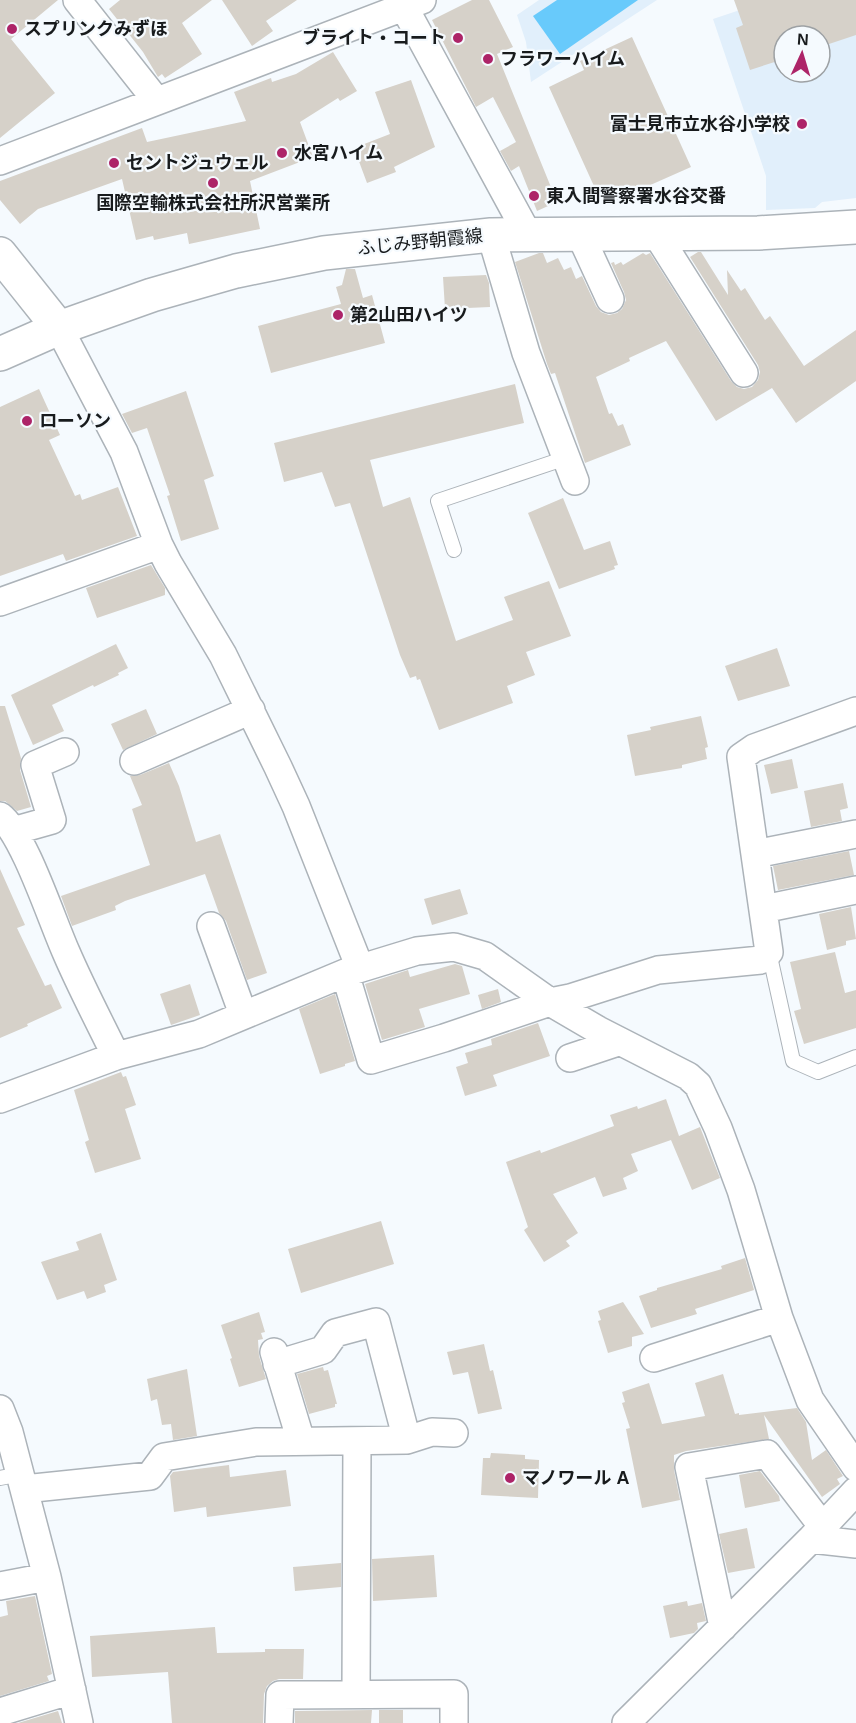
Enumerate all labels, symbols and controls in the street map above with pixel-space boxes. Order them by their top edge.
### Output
place label: スプリンクみずほ [24,18,168,39]
marker: スプリンクみずほ [5,22,19,36]
north arrow [772,24,832,84]
place label: ブライト・コート [302,28,446,48]
marker: ブライト・コート [451,31,465,45]
text: N [797,31,809,48]
place label: フラワーハイム [500,49,625,69]
marker: フラワーハイム [481,52,495,66]
place label: 富士見市立水谷小学校 [610,114,790,134]
marker: 富士見市立水谷小学校 [795,117,809,131]
place label: 水宮ハイム [294,143,383,163]
marker: 水宮ハイム [275,146,289,160]
place label: セントジュウェル [126,153,269,173]
marker: セントジュウェル [107,156,121,170]
marker: 国際空輸株式会社所沢営業所 [206,176,220,190]
place label: 東入間警察署水谷交番 [546,186,726,206]
marker: 東入間警察署水谷交番 [527,189,541,203]
place label: 国際空輸株式会社所沢営業所 [96,193,330,213]
street label: ふじみ野朝霞線 [356,225,484,259]
place label: 第2山田ハイツ [350,305,468,325]
marker: 第2山田ハイツ [331,308,345,322]
place label: ローソン [39,411,111,431]
marker: ローソン [20,414,34,428]
place label: マノワール A [522,1468,629,1488]
marker: マノワール A [503,1471,517,1485]

